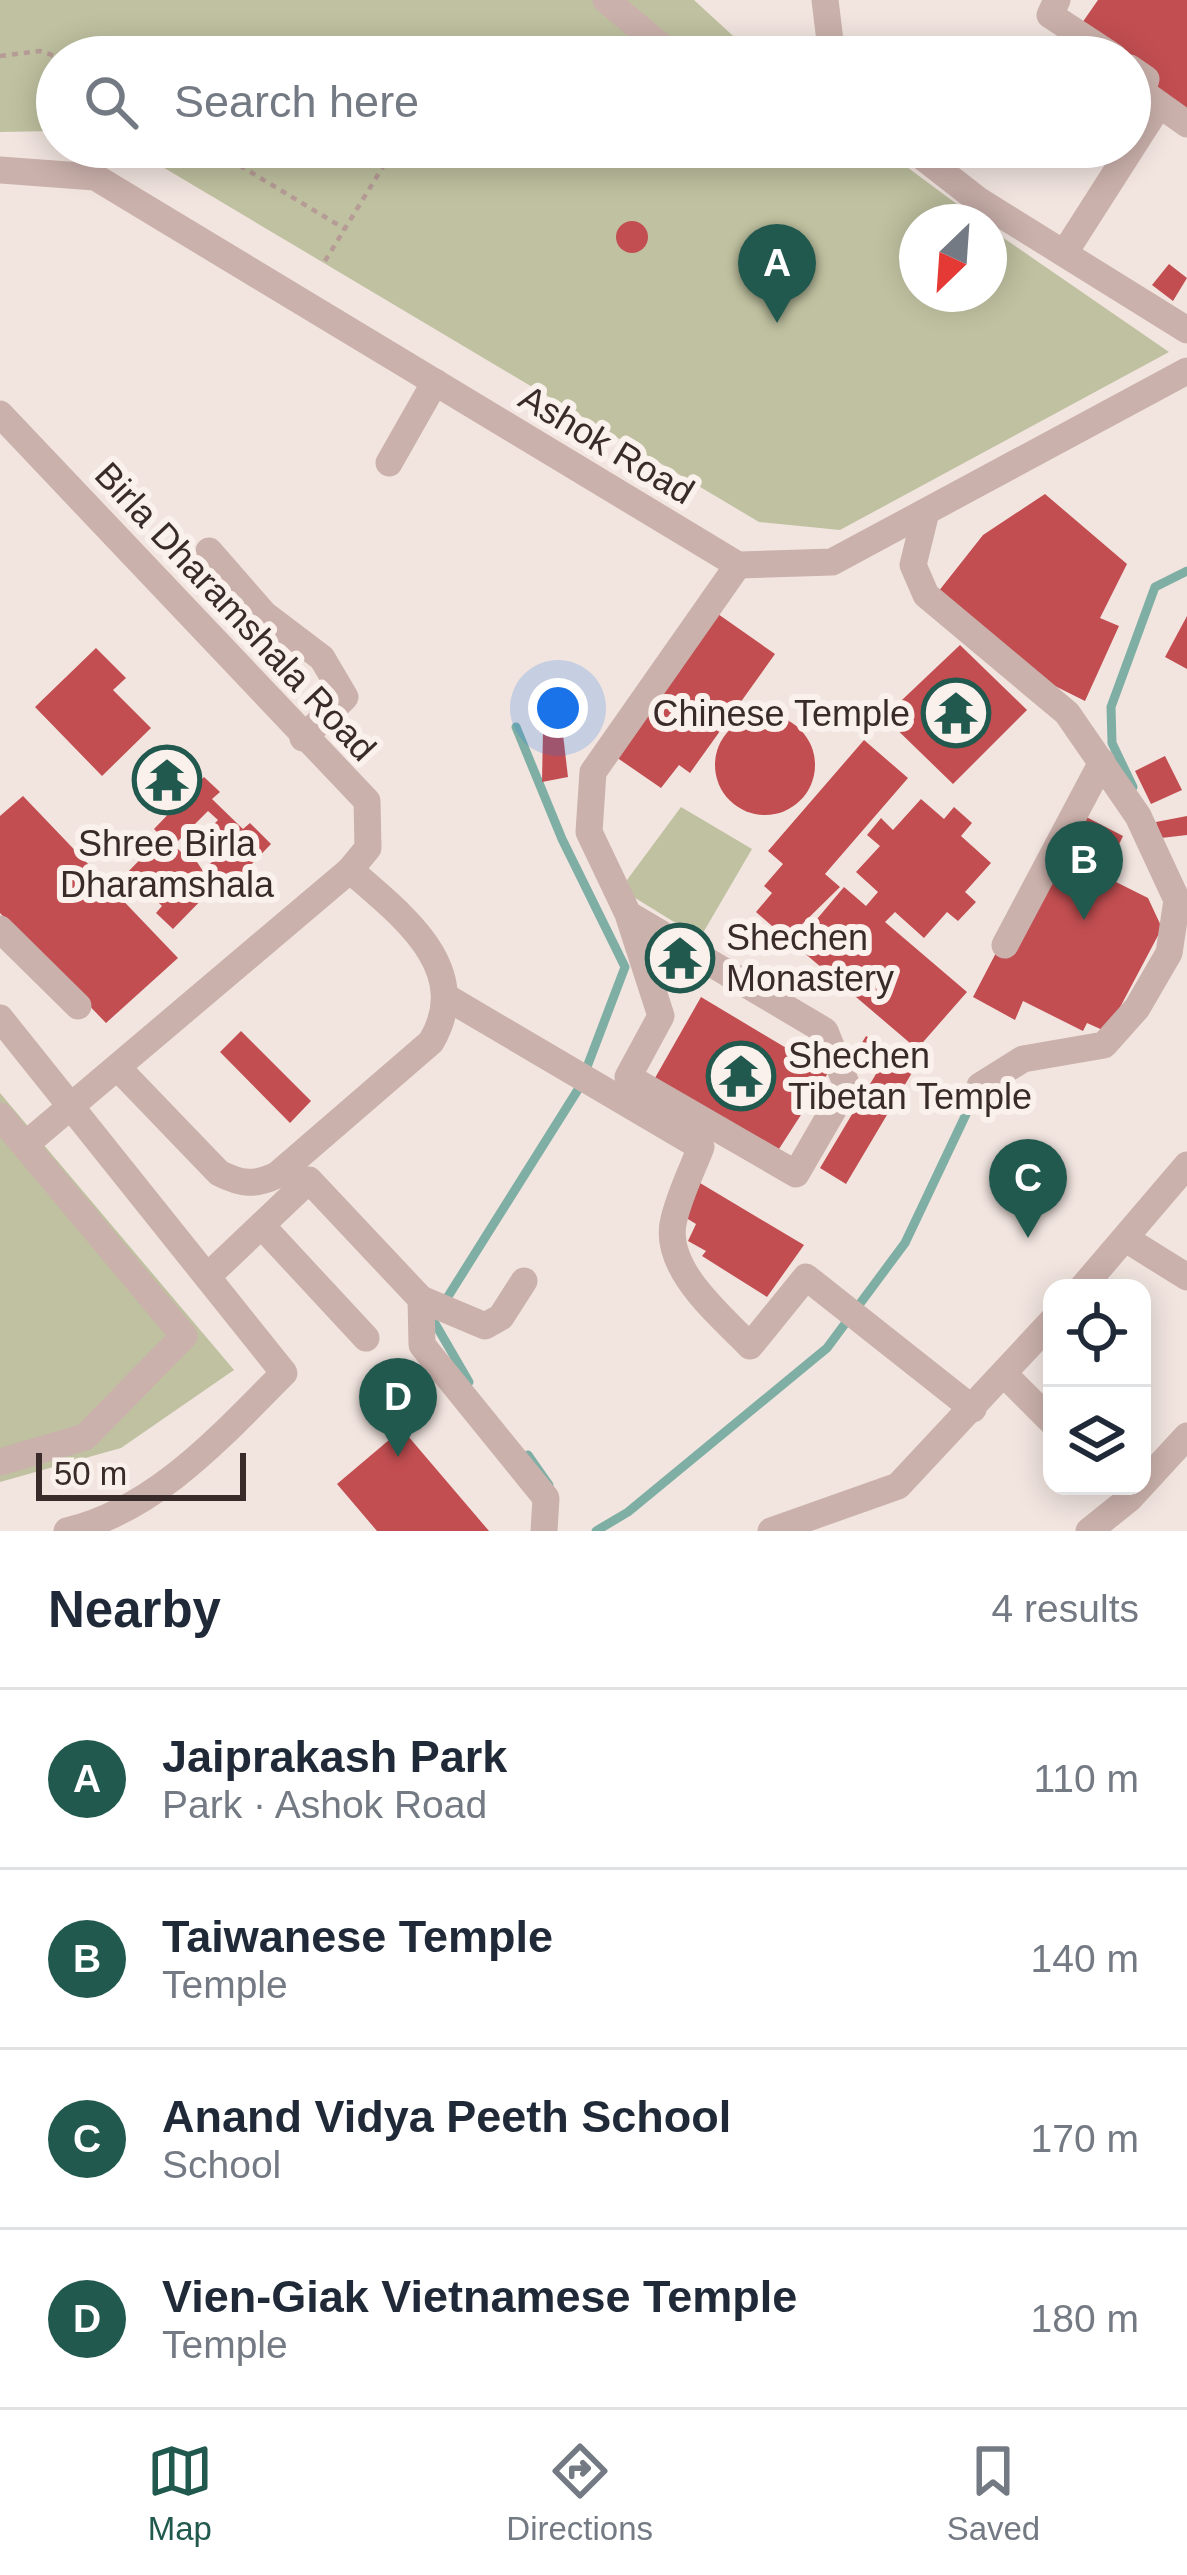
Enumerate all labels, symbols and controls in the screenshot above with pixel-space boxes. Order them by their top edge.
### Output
search box [36,36,1151,168]
icon: search [78,69,144,135]
text: Search here [174,76,419,127]
north arrow [899,204,1007,312]
pin: A [738,224,816,323]
street label: Ashok Road [512,376,701,513]
street label: Birla Dharamshala Road [87,454,384,769]
your location [528,678,588,738]
temple icon: Chinese Temple [921,678,991,748]
place label: Chinese Temple [653,693,910,734]
temple icon: Shree Birla Dharamshala [132,745,202,815]
pin: B [1045,821,1123,920]
place label: Shree Birla Dharamshala [60,823,275,905]
place label: Shechen Monastery [726,917,894,999]
temple icon: Shechen Monastery [645,923,715,993]
place label: Shechen Tibetan Temple [788,1035,1032,1117]
temple icon: Shechen Tibetan Temple [706,1041,776,1111]
pin: C [989,1139,1067,1238]
map controls [1043,1279,1151,1495]
button: locate [1043,1279,1151,1387]
pin: D [359,1358,437,1457]
button: layers [1043,1387,1151,1495]
scale bar [36,1447,246,1500]
text: 50 m [54,1455,127,1492]
text: Nearby [48,1581,221,1638]
text: 4 results [992,1587,1139,1630]
text: Jaiprakash Park [162,1731,507,1782]
text: A [73,1757,101,1800]
text: 110 m [1034,1757,1139,1800]
text: Park · Ashok Road [162,1783,487,1826]
text: Taiwanese Temple [162,1911,553,1962]
text: B [73,1937,101,1980]
text: 140 m [1031,1937,1139,1980]
text: Temple [162,1963,288,2006]
text: Anand Vidya Peeth School [162,2091,731,2142]
text: C [73,2117,101,2160]
text: 170 m [1031,2117,1139,2160]
text: School [162,2143,281,2186]
text: Vien-Giak Vietnamese Temple [162,2271,797,2322]
text: D [73,2297,101,2340]
text: 180 m [1031,2297,1139,2340]
text: Temple [162,2323,288,2366]
tab: Map [147,2438,213,2548]
tab: Directions [506,2438,653,2548]
tab: Saved [947,2438,1040,2548]

